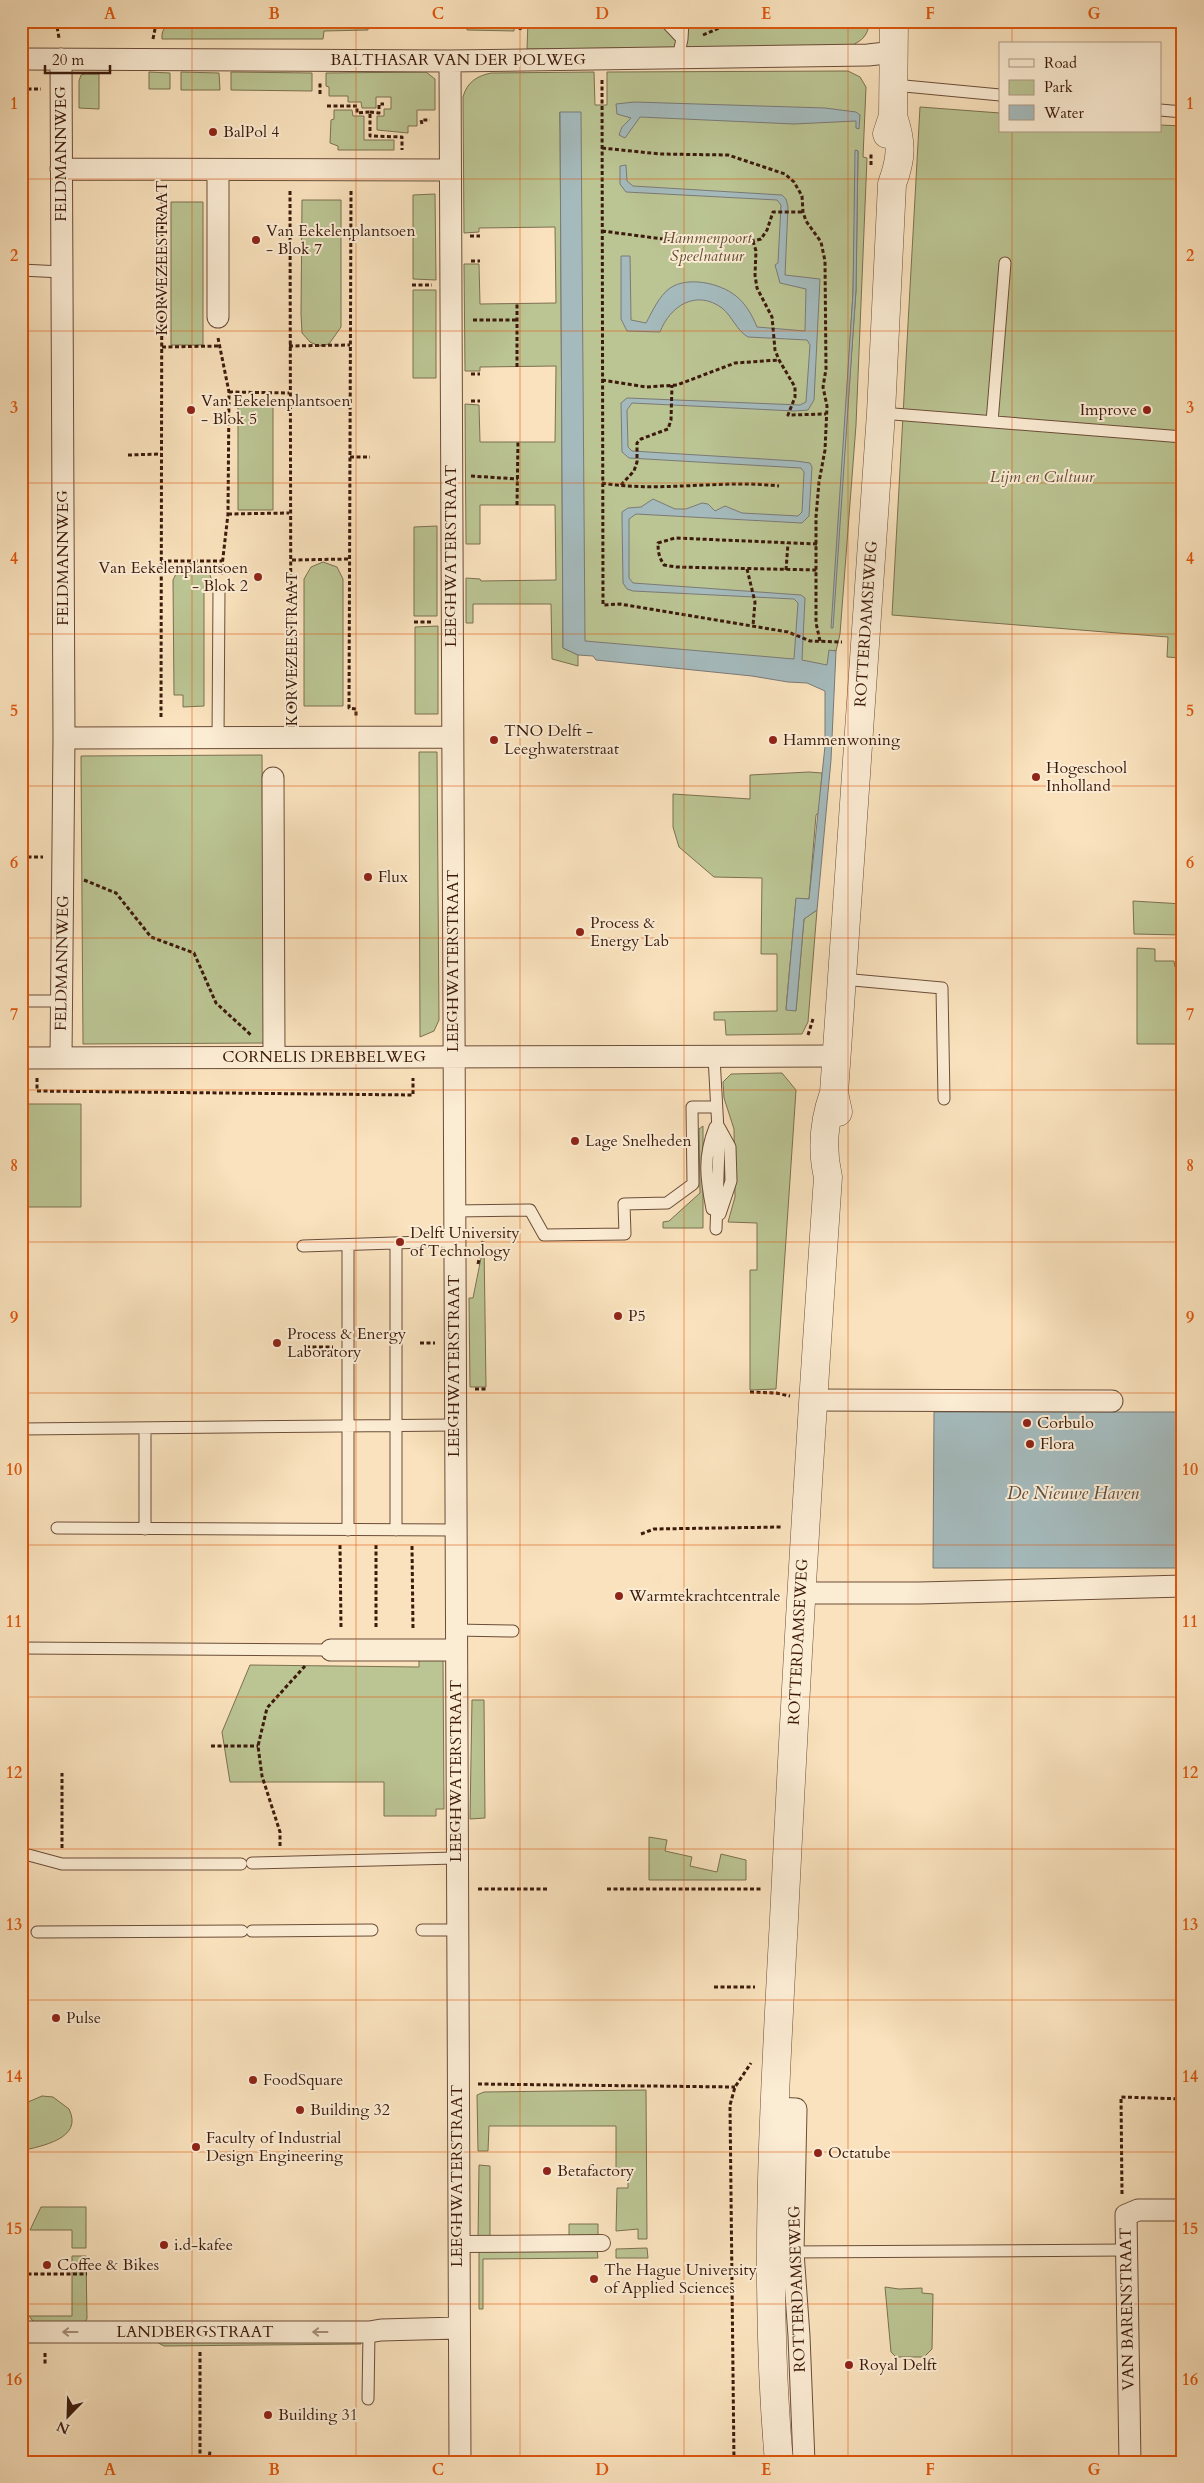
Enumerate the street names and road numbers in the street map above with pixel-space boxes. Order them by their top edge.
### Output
street label: BALTHASAR VAN DER POLWEG [330,49,586,71]
street label: FELDMANNWEG [50,86,72,222]
street label: KORVEZEESTRAAT [151,180,173,335]
street label: LEEGHWATERSTRAAT [440,464,462,647]
street label: FELDMANNWEG [52,490,74,626]
street label: ROTTERDAMSEWEG [849,540,883,708]
street label: KORVEZEESTRAAT [281,571,303,726]
street label: LEEGHWATERSTRAAT [442,869,464,1052]
street label: FELDMANNWEG [50,895,74,1031]
street label: CORNELIS DREBBELWEG [222,1046,426,1068]
street label: LEEGHWATERSTRAAT [443,1274,465,1457]
street label: ROTTERDAMSEWEG [783,1558,813,1726]
street label: LEEGHWATERSTRAAT [445,1679,467,1862]
street label: LEEGHWATERSTRAAT [446,2084,468,2267]
street label: ROTTERDAMSEWEG [783,2205,811,2373]
street label: VAN BARENSTRAAT [1115,2227,1139,2391]
street label: LANDBERGSTRAAT [116,2321,274,2343]

